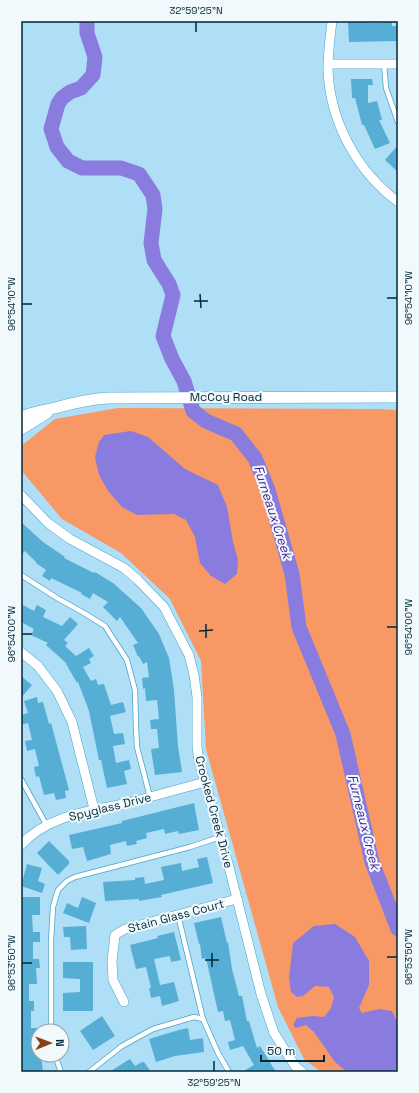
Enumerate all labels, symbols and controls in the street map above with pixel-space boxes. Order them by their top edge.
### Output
text: 32°59'25"N [169,4,223,17]
text: 96°54'10"W [402,271,415,325]
text: 96°54'10"W [5,277,18,331]
street label: McCoy Road [190,389,262,405]
water label: Furneaux Creek [250,463,297,563]
text: 96°54'00"W [402,599,415,655]
text: 96°54'00"W [5,606,18,662]
street label: Crooked Creek Drive [191,754,237,870]
water label: Furneaux Creek [344,773,384,873]
street label: Spyglass Drive [67,789,153,825]
street label: Stain Glass Court [126,895,226,937]
text: 96°53'50"W [402,929,415,985]
text: 96°53'50"W [5,935,18,991]
north arrow [30,1023,70,1063]
scale bar [261,1037,324,1063]
text: N [53,1039,67,1047]
text: 50 m [267,1043,295,1059]
text: 32°59'25"N [187,1076,241,1089]

